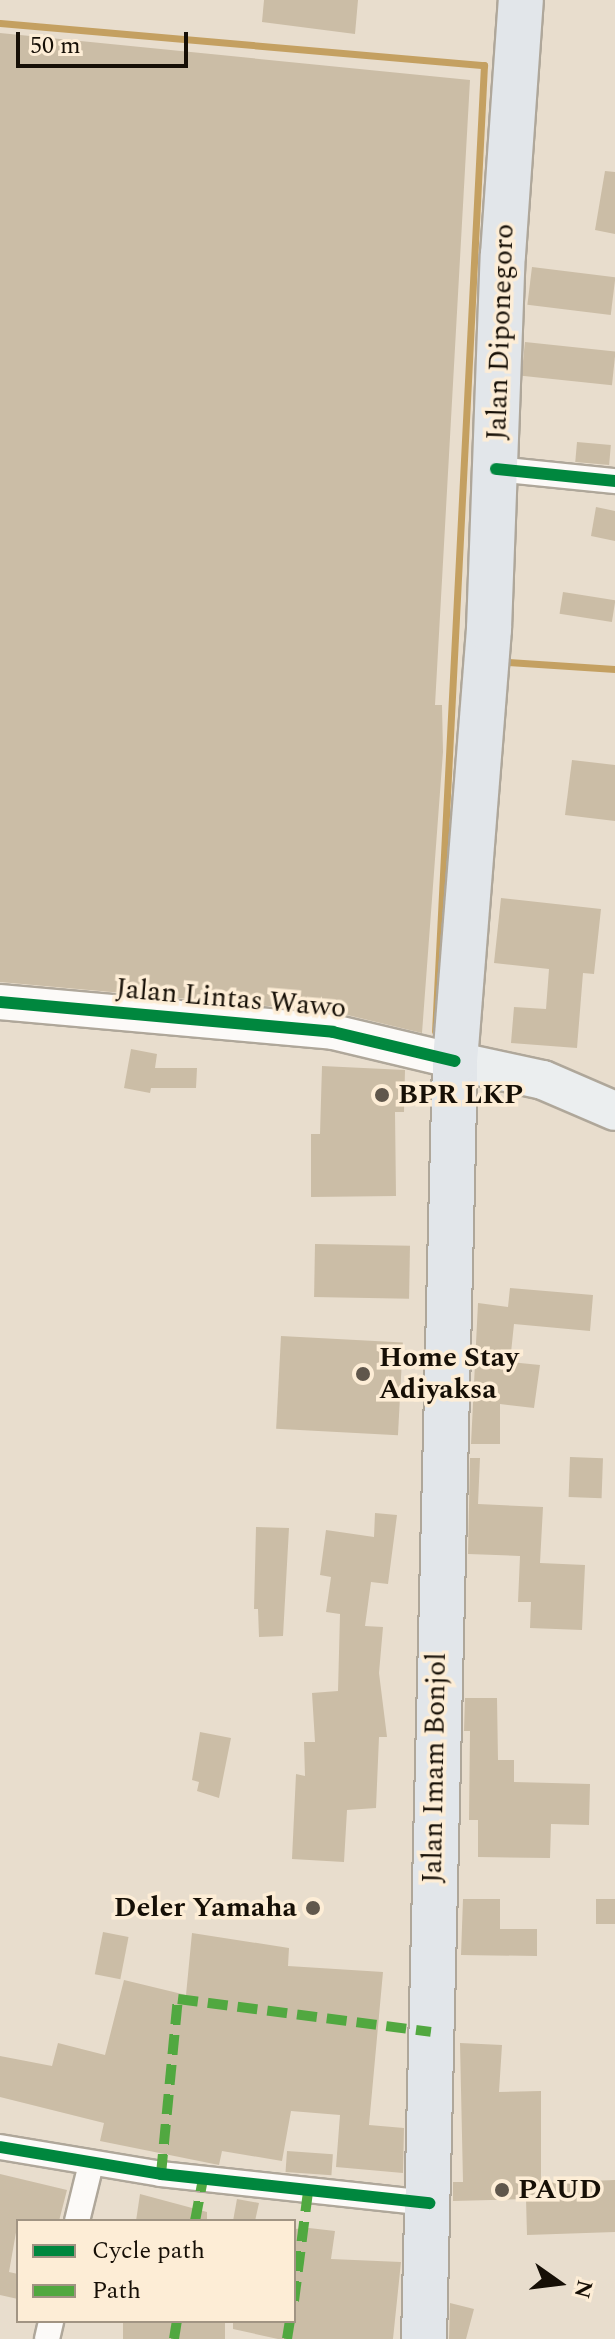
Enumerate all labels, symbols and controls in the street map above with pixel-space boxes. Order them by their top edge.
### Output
scale bar [20,16,192,66]
text: 50 m [30,28,81,64]
street label: Jalan Diponegoro [480,223,522,441]
street label: Jalan Lintas Wawo [114,972,348,1026]
place label: BPR LKP [398,1078,523,1112]
marker: BPR LKP [373,1086,391,1104]
place label: Home Stay Adiyaksa [379,1341,518,1407]
marker: Home Stay Adiyaksa [354,1365,372,1383]
street label: Jalan Imam Bonjol [416,1652,454,1884]
place label: Deler Yamaha [114,1891,297,1925]
marker: Deler Yamaha [304,1899,322,1917]
place label: PAUD [518,2173,602,2207]
marker: PAUD [493,2181,511,2199]
legend [16,2219,296,2323]
text: Cycle path [92,2233,205,2269]
north arrow [519,2243,599,2323]
text: Path [92,2273,141,2309]
text: N [565,2276,601,2302]

